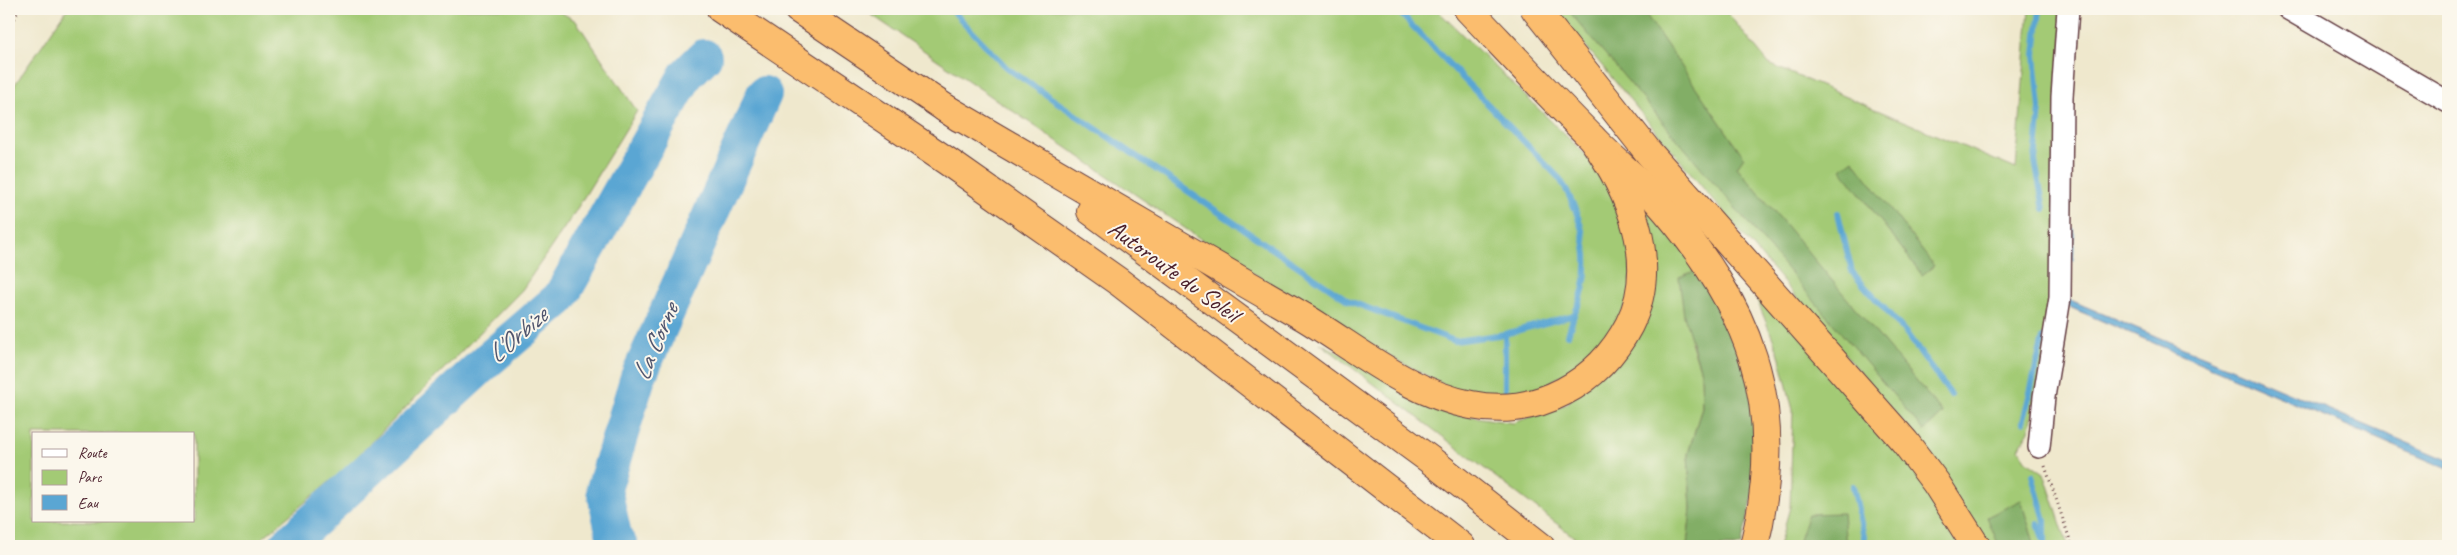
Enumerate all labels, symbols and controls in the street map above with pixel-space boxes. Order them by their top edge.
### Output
street label: Autoroute du Soleil [1102,212,1250,332]
water label: La Corne [624,295,687,385]
water label: L'Orbize [480,298,557,370]
legend [32,432,195,522]
text: Route [78,444,108,463]
text: Parc [78,468,102,487]
text: Eau [78,494,99,513]

